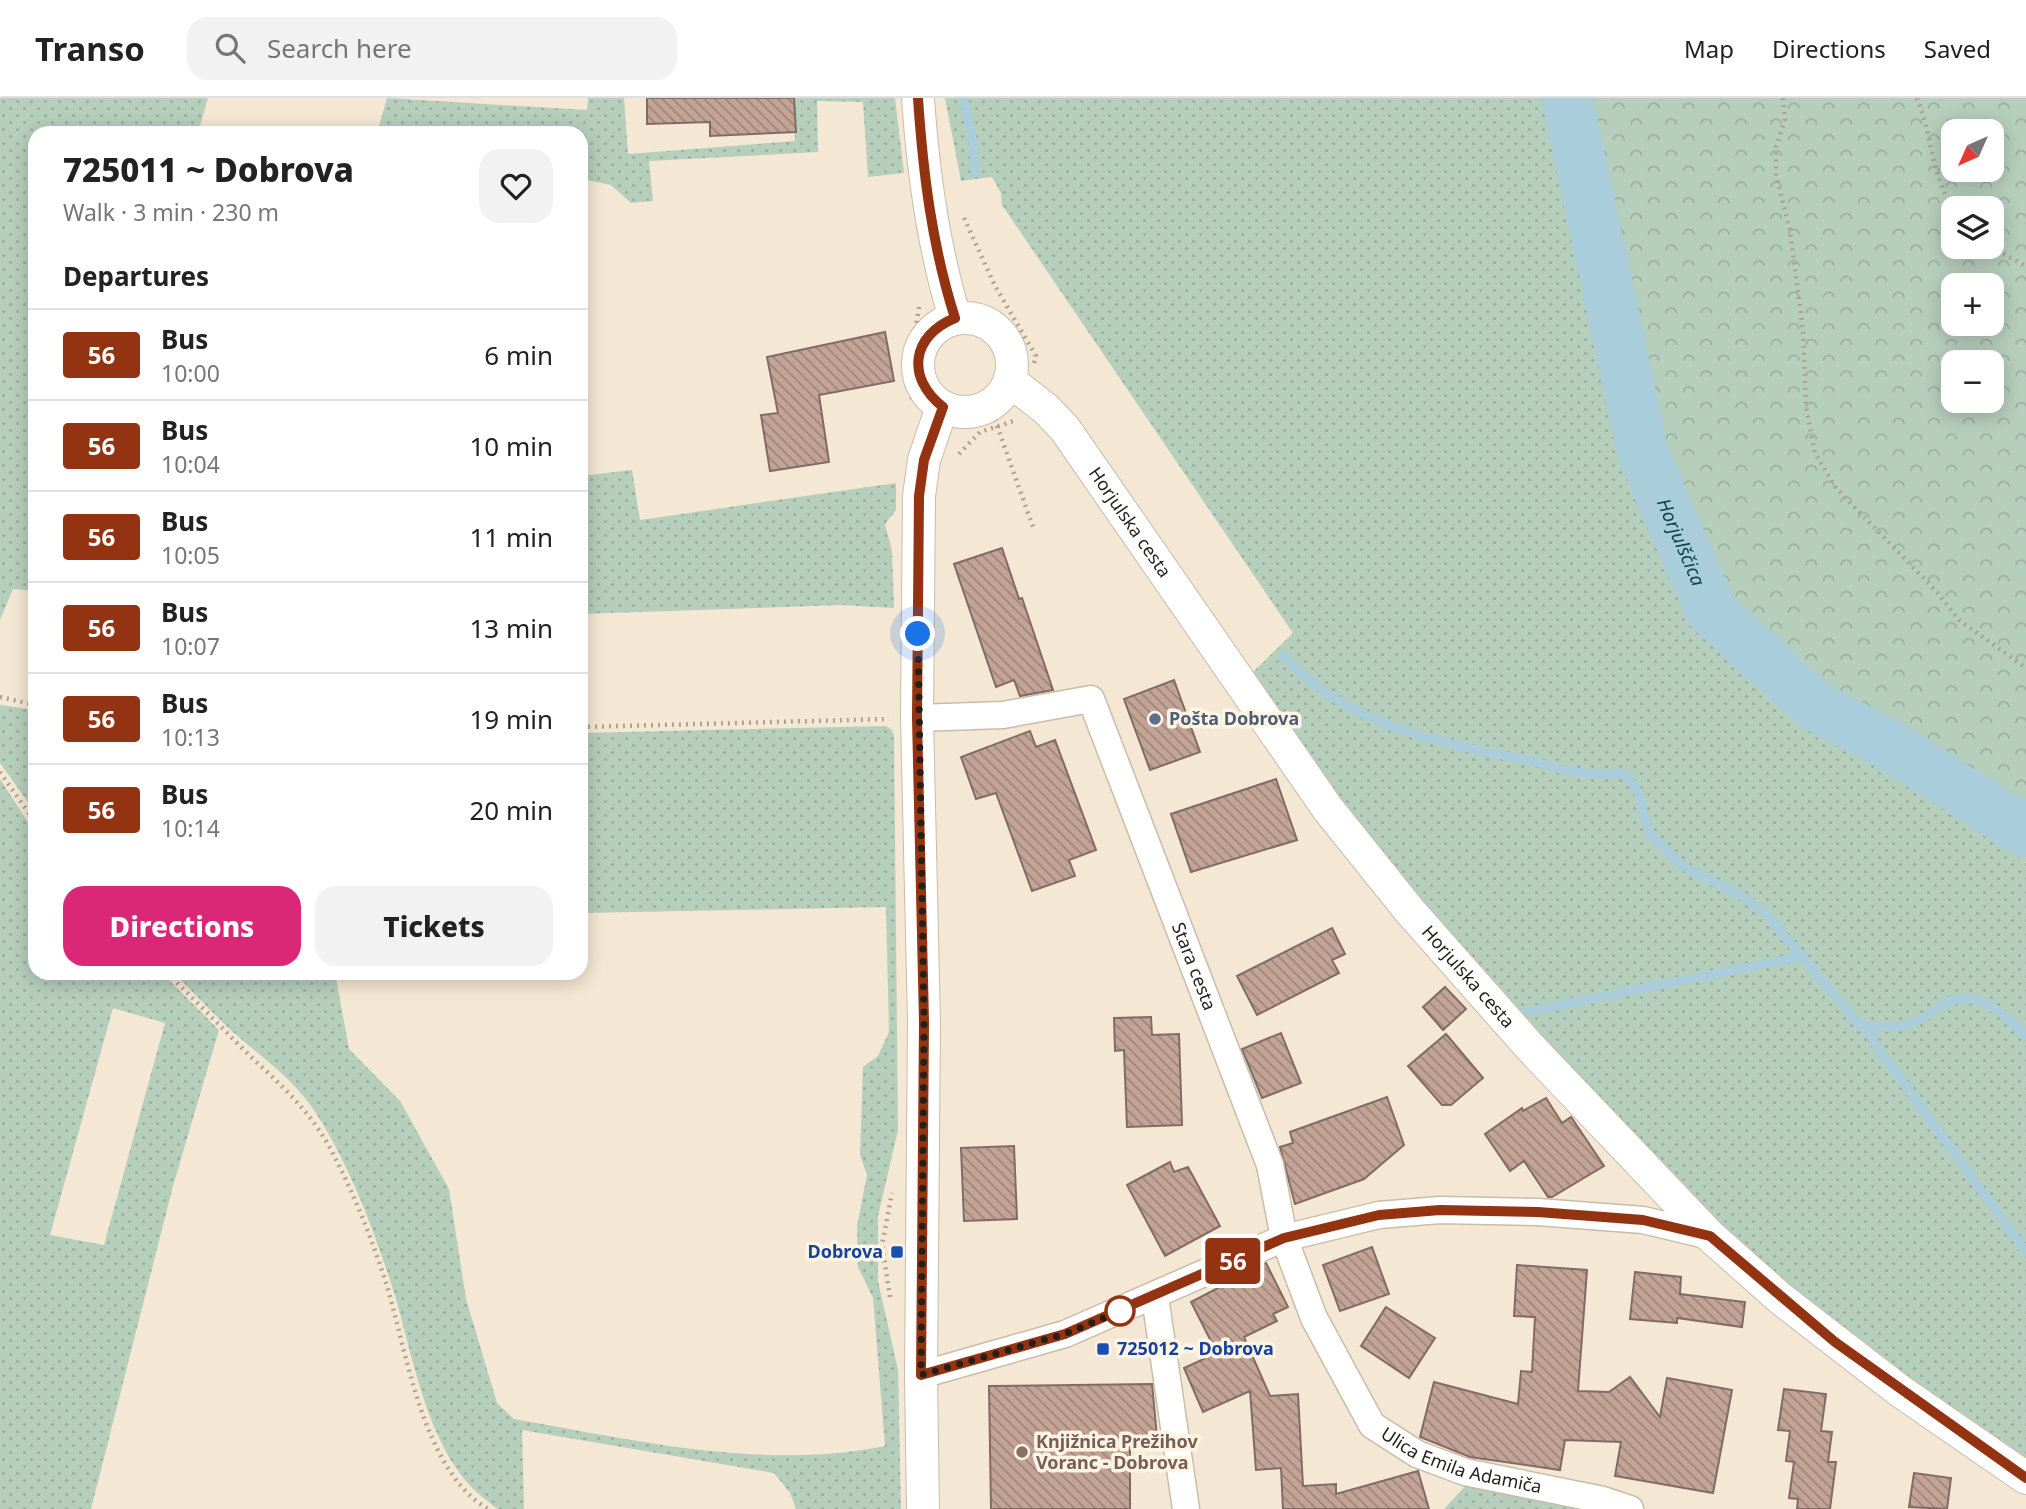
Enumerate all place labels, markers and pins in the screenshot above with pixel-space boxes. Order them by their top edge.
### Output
place label: Pošta Dobrova [1169,706,1299,730]
marker: Pošta Dobrova [1147,711,1163,727]
place label: Dobrova [808,1239,883,1263]
marker: Dobrova [889,1244,905,1260]
unlabelled marker [1105,1296,1135,1326]
place label: 725012 ~ Dobrova [1117,1336,1274,1360]
marker: 725012 ~ Dobrova [1095,1341,1111,1357]
place label: Knjižnica Prežihov Voranc - Dobrova [1036,1429,1198,1474]
marker: Knjižnica Prežihov Voranc - Dobrova [1014,1444,1030,1460]

